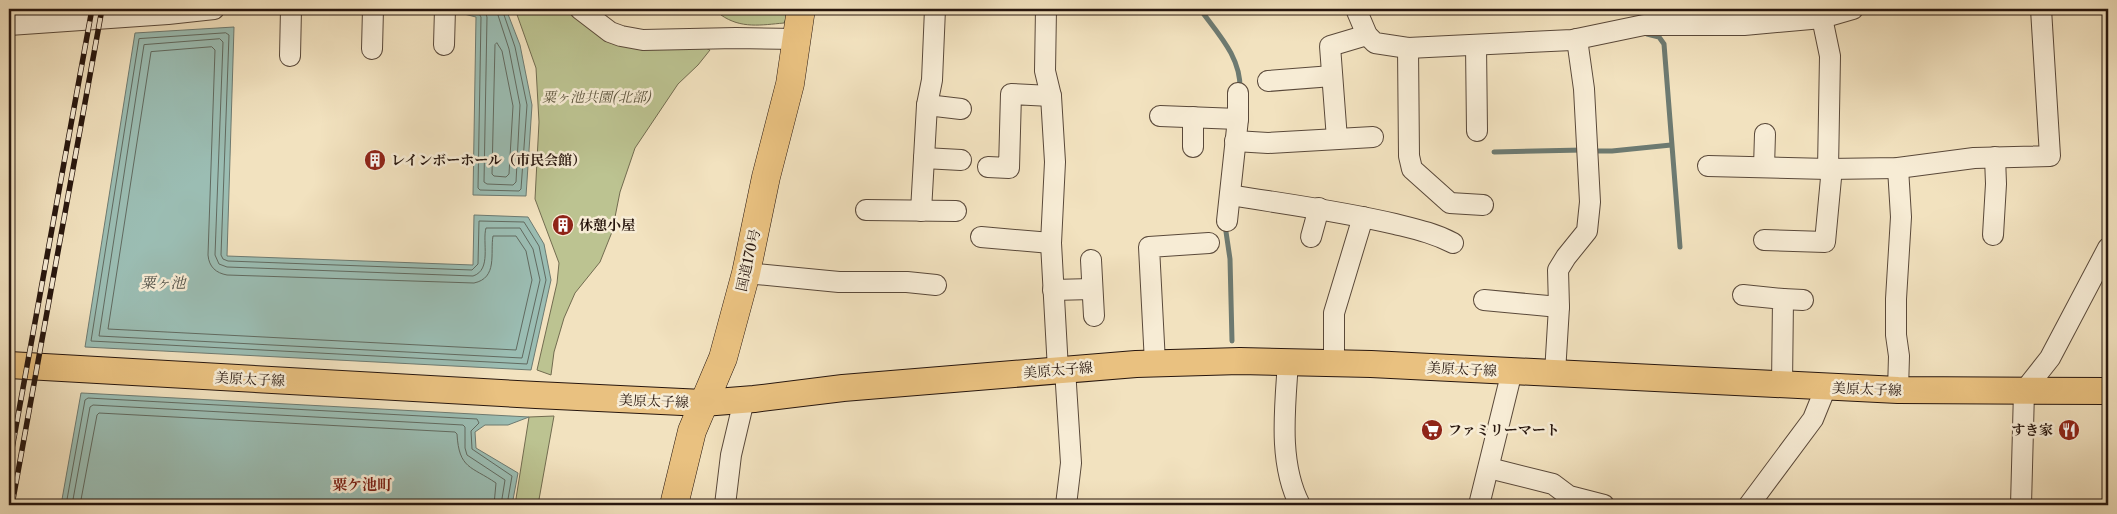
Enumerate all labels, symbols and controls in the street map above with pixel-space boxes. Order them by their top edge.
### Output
park label: 粟ヶ池共園(北部) [542,88,652,106]
building icon: レインボーホール（市民会館） [363,148,387,172]
place label: レインボーホール（市民会館） [391,151,586,169]
building icon: 休憩小屋 [551,213,575,237]
place label: 休憩小屋 [579,216,635,234]
street label: 国道170号 [732,227,764,293]
water label: 粟ヶ池 [140,273,187,292]
street label: 美原太子線 [1022,358,1094,382]
street label: 美原太子線 [1427,358,1497,380]
street label: 美原太子線 [215,368,285,390]
street label: 美原太子線 [1832,379,1902,399]
street label: 美原太子線 [619,391,689,411]
supermarket icon: ファミリーマート [1420,418,1444,442]
restaurant icon: すき家 [2057,418,2081,442]
place label: ファミリーマート [1448,421,1560,439]
place label: すき家 [2011,421,2053,439]
district label: 粟ケ池町 [332,475,392,494]

